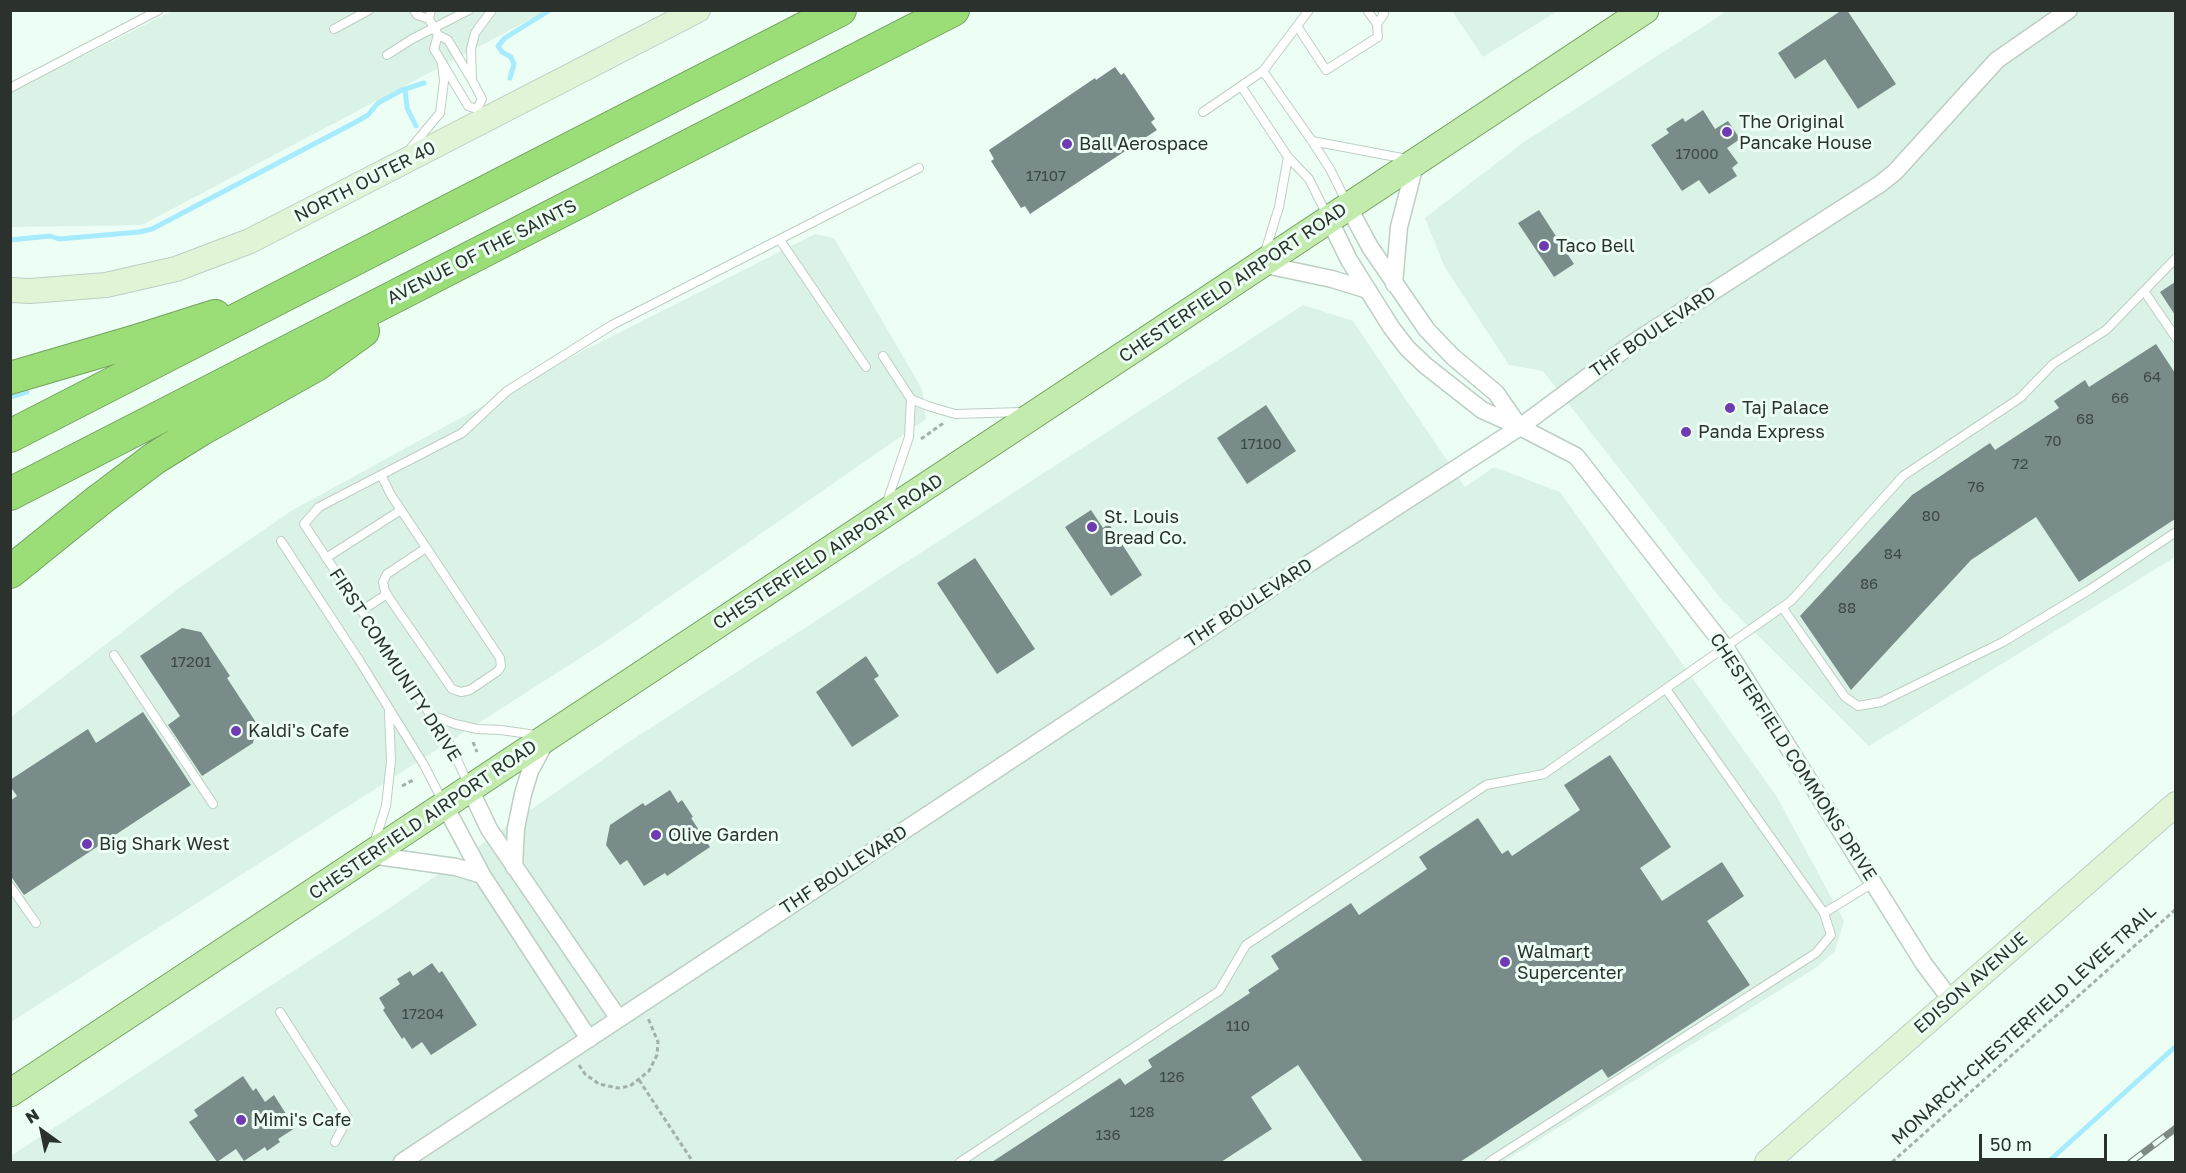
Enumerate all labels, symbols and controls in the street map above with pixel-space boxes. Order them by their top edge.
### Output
place label: The Original Pancake House [1739,111,1872,154]
marker: The Original Pancake House [1720,125,1734,139]
place label: Ball Aerospace [1079,133,1208,155]
street label: NORTH OUTER 40 [291,137,439,227]
marker: Ball Aerospace [1060,137,1074,151]
house number: 17000 [1675,145,1719,163]
house number: 17107 [1026,167,1066,185]
street label: AVENUE OF THE SAINTS [384,195,580,309]
street label: CHESTERFIELD AIRPORT ROAD [1115,199,1351,367]
place label: Taco Bell [1556,235,1635,257]
marker: Taco Bell [1537,239,1551,253]
street label: THF BOULEVARD [1586,282,1720,382]
house number: 64 [2143,368,2161,386]
house number: 66 [2111,389,2129,407]
place label: Taj Palace [1742,397,1829,419]
marker: Taj Palace [1723,401,1737,415]
house number: 68 [2076,410,2094,428]
place label: Panda Express [1698,421,1825,443]
marker: Panda Express [1679,425,1693,439]
house number: 70 [2044,432,2062,450]
house number: 17100 [1240,435,1282,453]
house number: 72 [2012,455,2028,473]
street label: CHESTERFIELD AIRPORT ROAD [709,469,947,635]
house number: 76 [1967,478,1985,496]
place label: St. Louis Bread Co. [1104,506,1187,548]
house number: 80 [1922,507,1940,525]
marker: St. Louis Bread Co. [1085,520,1099,534]
house number: 84 [1884,545,1902,563]
street label: THF BOULEVARD [1181,554,1317,652]
street label: FIRST COMMUNITY DRIVE [324,564,466,766]
house number: 86 [1860,575,1878,593]
house number: 88 [1838,599,1856,617]
street label: CHESTERFIELD COMMONS DRIVE [1705,629,1881,885]
house number: 17201 [171,653,211,671]
place label: Kaldi's Cafe [248,720,349,742]
marker: Kaldi's Cafe [229,724,243,738]
street label: CHESTERFIELD AIRPORT ROAD [305,736,541,904]
street label: THF BOULEVARD [776,821,912,919]
place label: Olive Garden [668,824,779,846]
marker: Olive Garden [649,828,663,842]
place label: Big Shark West [99,833,230,855]
marker: Big Shark West [80,837,94,851]
street label: MONARCH-CHESTERFIELD LEVEE TRAIL [1887,900,2161,1150]
street label: EDISON AVENUE [1910,928,2032,1038]
place label: Walmart Supercenter [1517,941,1624,984]
marker: Walmart Supercenter [1498,955,1512,969]
house number: 17204 [402,1005,444,1023]
house number: 110 [1226,1017,1250,1035]
house number: 126 [1159,1068,1185,1086]
north arrow [12,1101,72,1161]
house number: 128 [1129,1103,1155,1121]
text: N [22,1104,43,1128]
place label: Mimi's Cafe [253,1109,351,1131]
marker: Mimi's Cafe [234,1113,248,1127]
scale bar [1982,1122,2110,1160]
house number: 136 [1095,1126,1121,1144]
text: 50 m [1990,1133,2032,1155]

